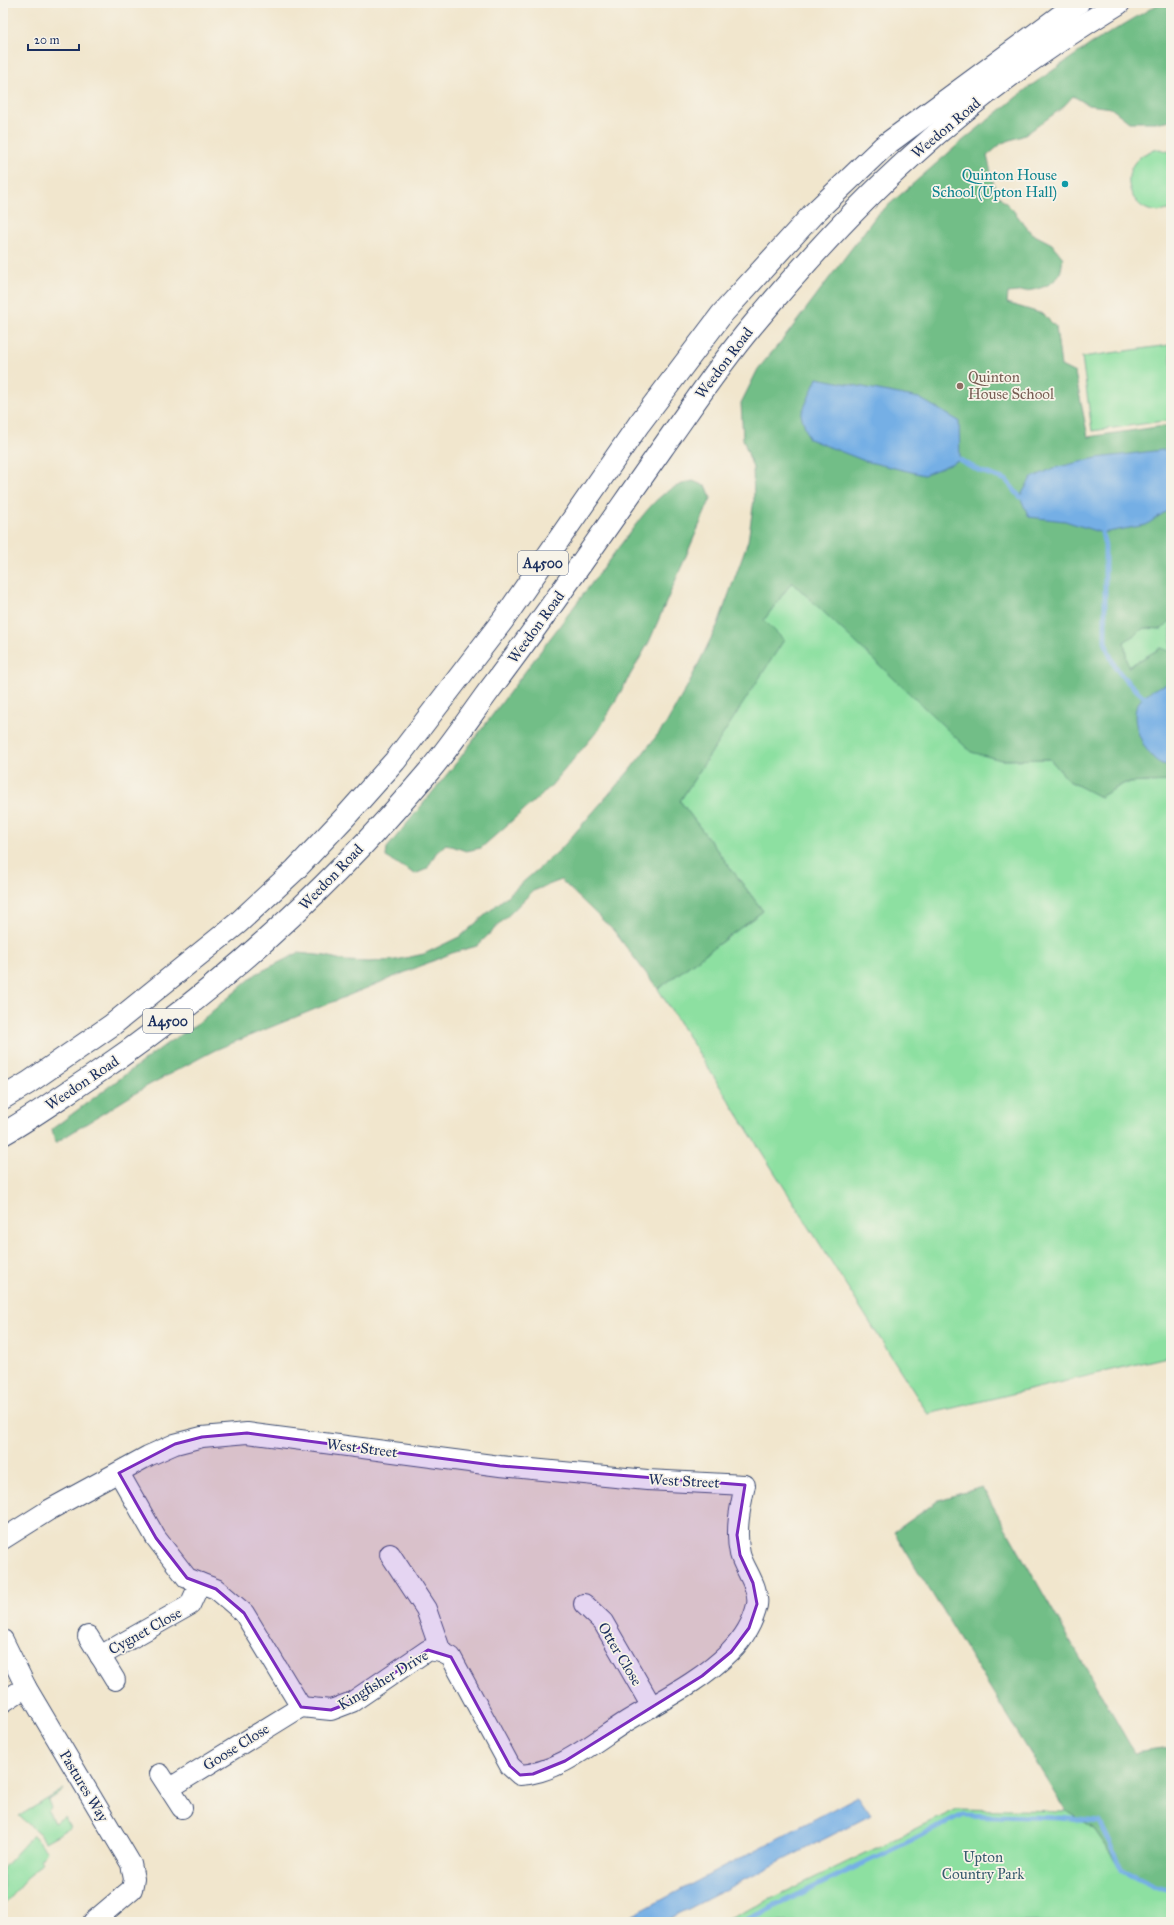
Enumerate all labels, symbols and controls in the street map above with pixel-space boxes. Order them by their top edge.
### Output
scale bar [28,26,79,52]
text: 20 m [34,33,60,47]
street label: Weedon Road [908,94,985,162]
place label: Quinton House School (Upton Hall) [932,166,1057,202]
marker: Quinton House School (Upton Hall) [1060,179,1070,189]
street label: Weedon Road [691,323,757,402]
place label: Quinton House School [968,368,1055,403]
marker: Quinton House School [955,381,965,391]
road number: A4500 [518,551,568,575]
street label: Weedon Road [504,587,568,667]
street label: Weedon Road [295,840,367,914]
road number: A4500 [143,1009,193,1033]
street label: Weedon Road [42,1052,123,1114]
street label: West Street [326,1435,399,1461]
street label: West Street [648,1470,721,1492]
street label: Cygnet Close [105,1604,185,1658]
street label: Otter Close [594,1619,646,1689]
street label: Kingfisher Drive [335,1646,431,1714]
street label: Goose Close [199,1720,273,1774]
street label: Pastures Way [56,1747,113,1826]
park label: Upton Country Park [942,1848,1024,1883]

